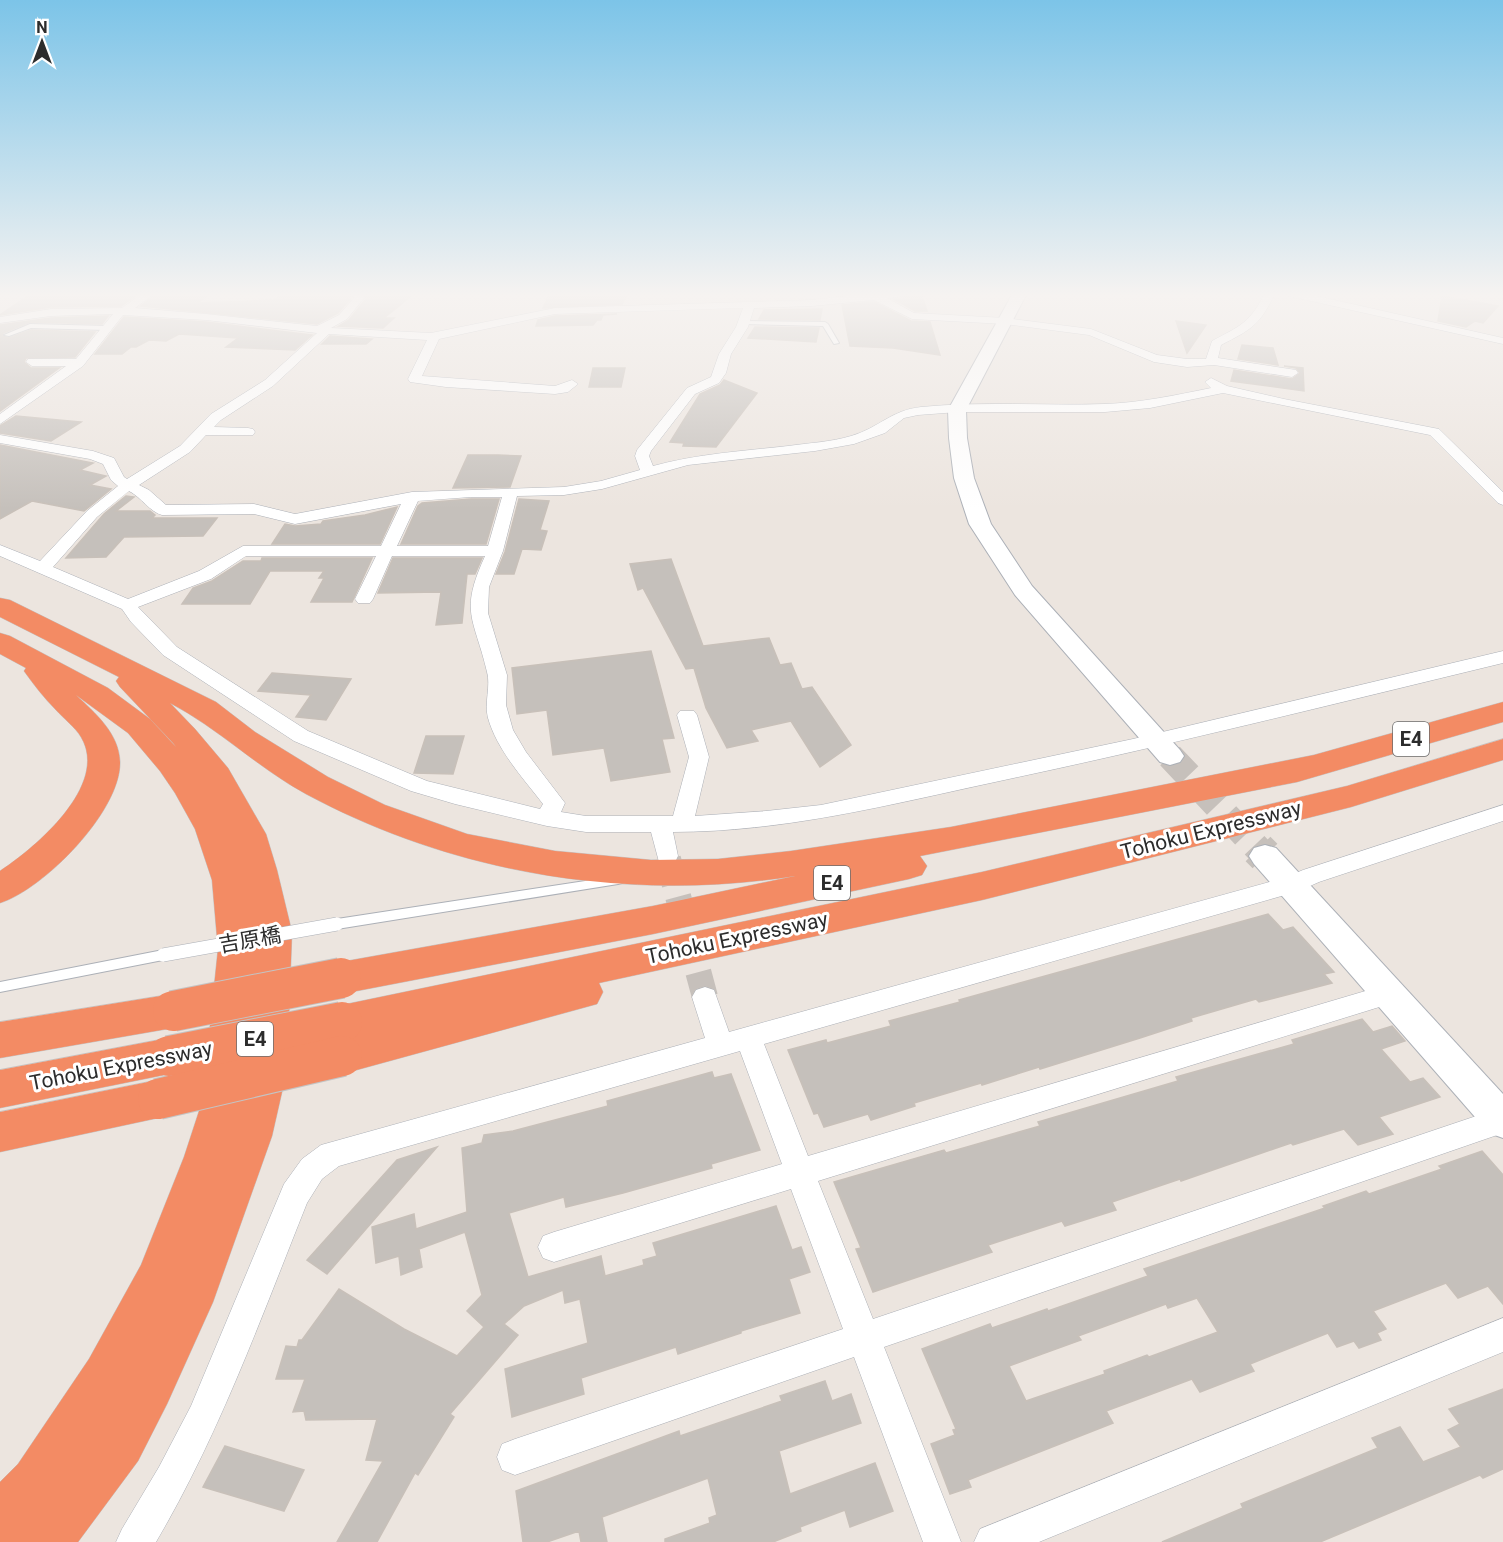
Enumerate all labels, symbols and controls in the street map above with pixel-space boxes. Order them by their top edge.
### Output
north arrow [12,12,72,72]
text: N [36,18,48,37]
road number: E4 [1393,722,1429,756]
street label: Tohoku Expressway [1118,796,1304,864]
road number: E4 [814,866,850,900]
street label: Tohoku Expressway [644,907,830,969]
street label: 吉原橋 [217,923,283,957]
road number: E4 [237,1022,273,1056]
street label: Tohoku Expressway [28,1037,214,1095]

